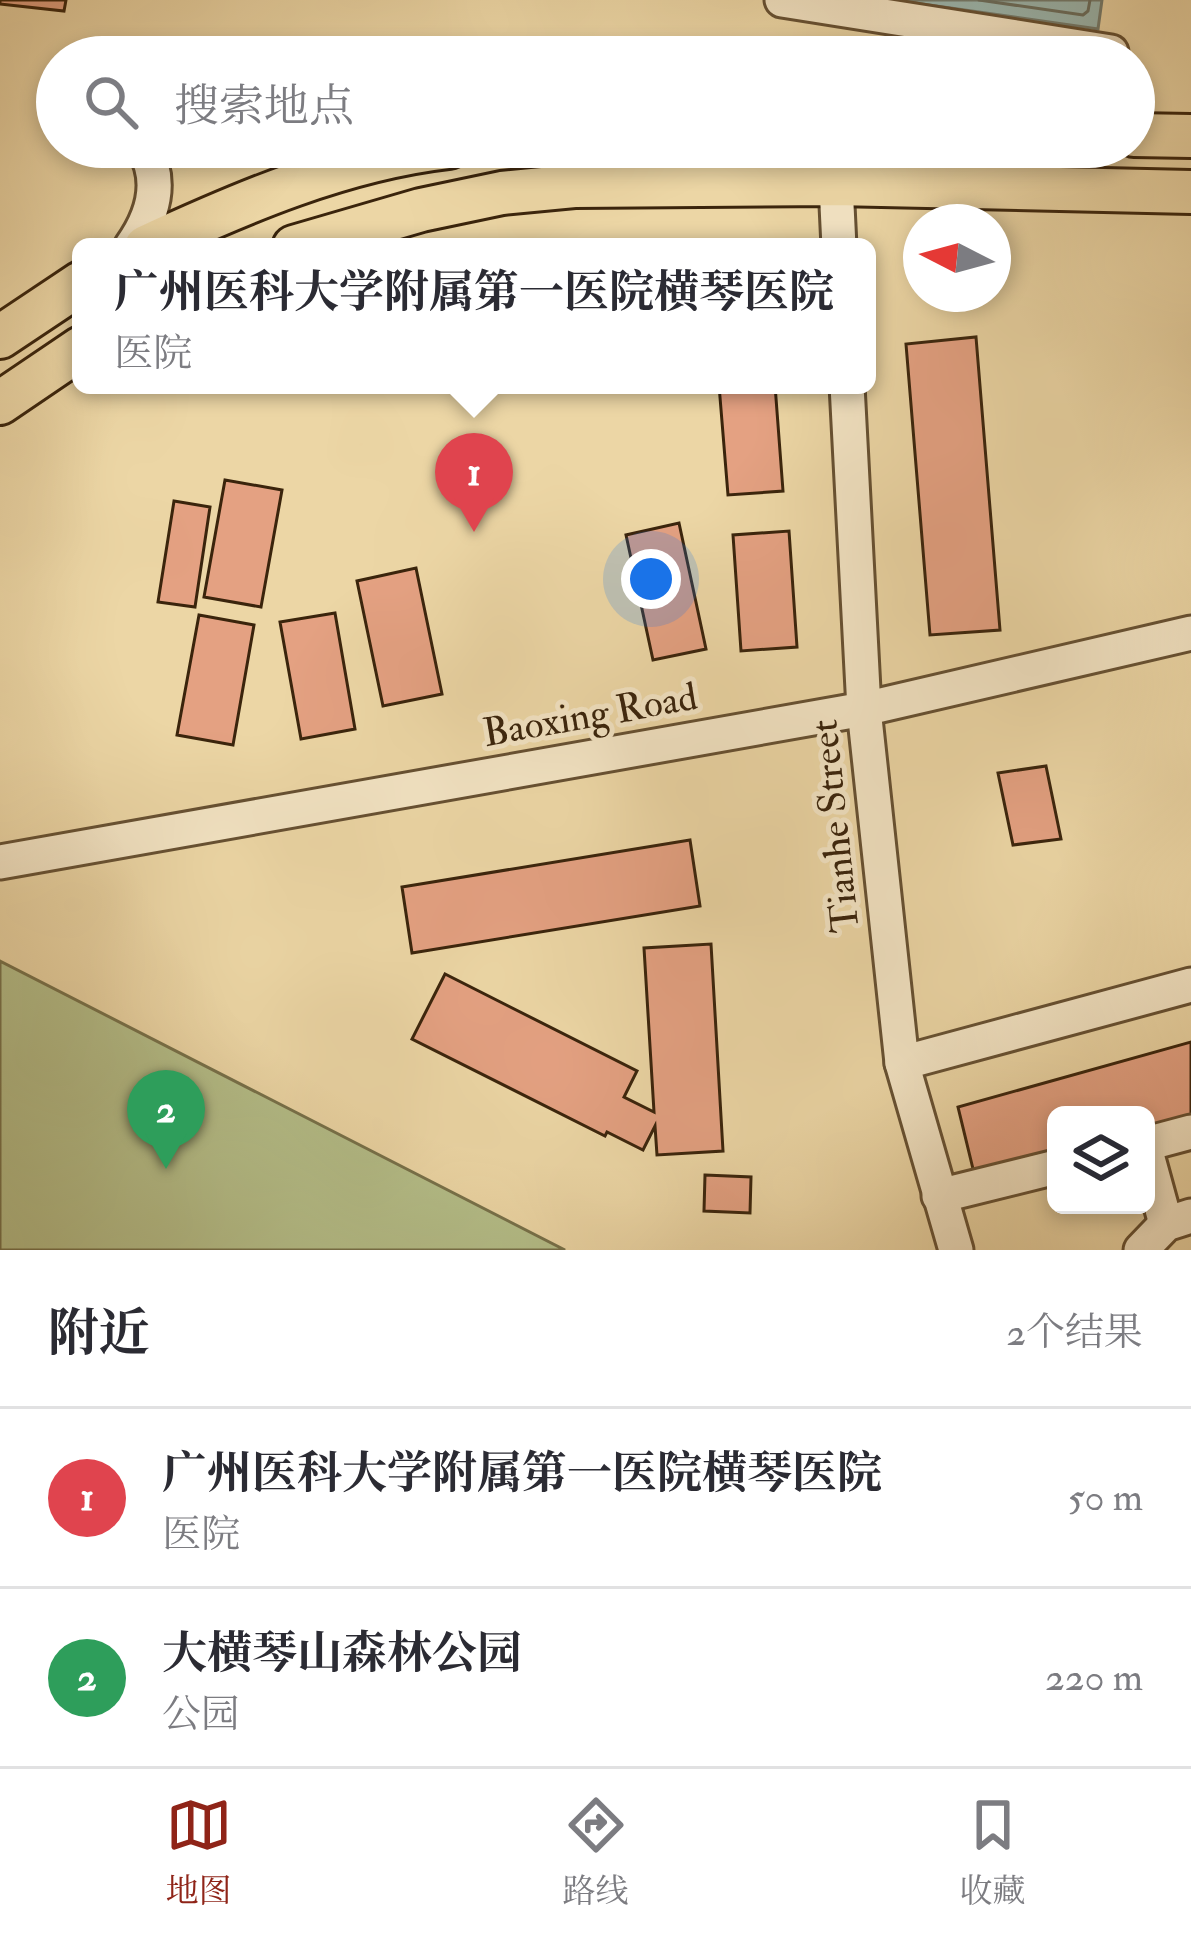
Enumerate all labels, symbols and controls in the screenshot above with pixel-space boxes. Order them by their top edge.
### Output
search box [36,36,1155,168]
icon: search [78,69,144,135]
text: 搜索地点 [174,79,354,135]
north arrow [903,204,1011,312]
popup [72,238,876,394]
text: 广州医科大学附属第一医院横琴医院 [114,265,834,321]
text: 医院 [114,329,192,378]
pin: 1 [435,433,513,532]
your location [621,549,681,609]
street label: Baoxing Road [479,672,701,758]
street label: Tianhe Street [799,717,871,935]
pin: 2 [127,1070,205,1169]
map controls [1047,1106,1155,1214]
button: layers [1047,1106,1155,1214]
text: 附近 [48,1302,150,1366]
text: 2个结果 [1006,1308,1143,1357]
text: 广州医科大学附属第一医院横琴医院 [162,1446,882,1502]
text: 1 [80,1473,94,1522]
text: 50 m [1068,1473,1143,1522]
text: 医院 [162,1510,240,1559]
text: 大横琴山森林公园 [162,1626,522,1682]
text: 2 [77,1653,97,1702]
text: 220 m [1045,1653,1143,1702]
text: 公园 [162,1690,240,1739]
tab: 地图 [166,1792,232,1912]
tab: 路线 [563,1792,629,1912]
tab: 收藏 [960,1792,1026,1912]

